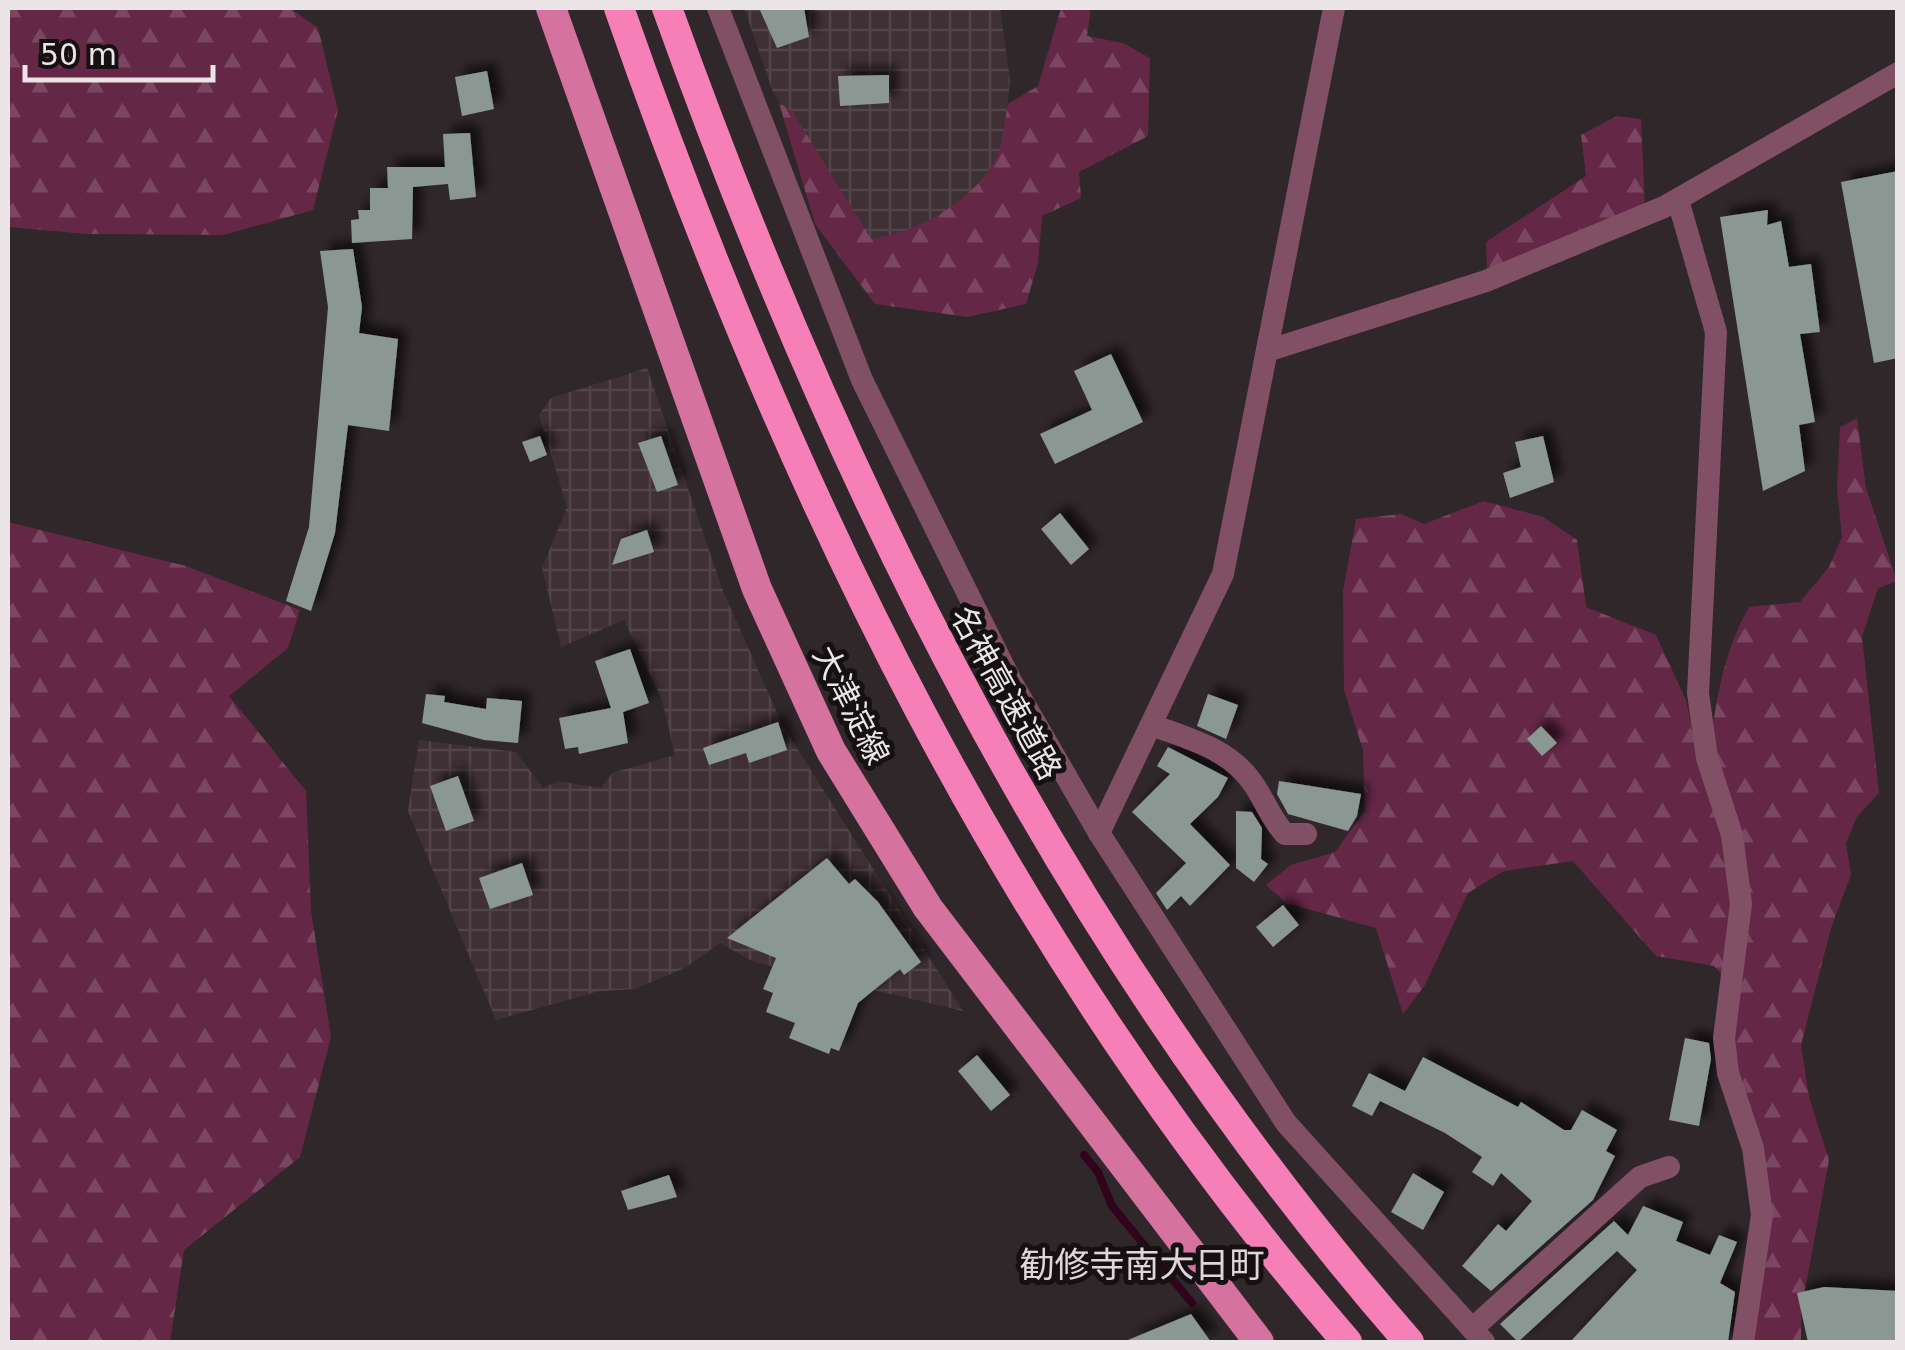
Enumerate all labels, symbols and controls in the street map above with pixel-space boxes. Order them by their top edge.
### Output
scale bar [25,20,212,82]
text: 50 m [40,37,117,72]
street label: 名神高速道路 [943,600,1069,786]
street label: 大津淀線 [805,639,897,771]
district label: 勧修寺南大日町 [1019,1245,1265,1285]

